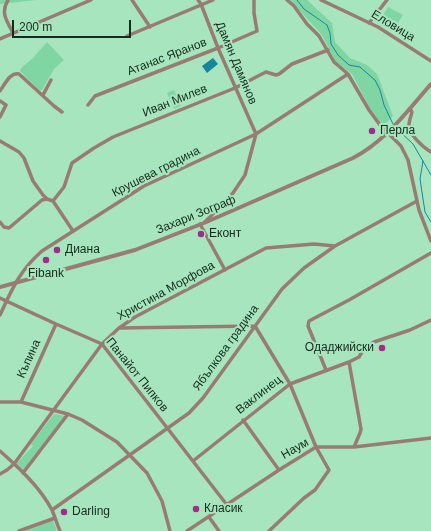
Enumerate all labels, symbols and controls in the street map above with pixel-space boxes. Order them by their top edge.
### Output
street label: Еловица [369,7,417,45]
scale bar [14,12,133,38]
street label: Дамян Дамянов [212,19,260,107]
text: 200 m [19,20,52,34]
street label: Атанас Яранов [125,35,209,79]
street label: Иван Милев [141,82,209,120]
place label: Перла [380,124,415,138]
marker: Перла [367,126,377,136]
street label: Крушева градина [110,144,202,200]
street label: Захари Зограф [154,192,238,238]
place label: Еконт [209,227,241,241]
marker: Еконт [196,229,206,239]
place label: Диана [65,243,100,257]
marker: Диана [52,245,62,255]
marker: Fibank [41,255,51,265]
street label: Христина Морфова [115,258,217,324]
place label: Fibank [28,267,64,281]
street label: Ябълкова градина [190,302,262,394]
street label: Панайот Пипков [103,335,171,415]
street label: Къпина [14,337,44,381]
place label: Одаджийски [305,341,374,355]
marker: Одаджийски [377,343,387,353]
street label: Ваклинец [233,373,285,417]
street label: Наум [279,435,311,463]
place label: Класик [204,502,243,516]
marker: Класик [191,504,201,514]
place label: Darling [72,505,110,519]
marker: Darling [59,507,69,517]

